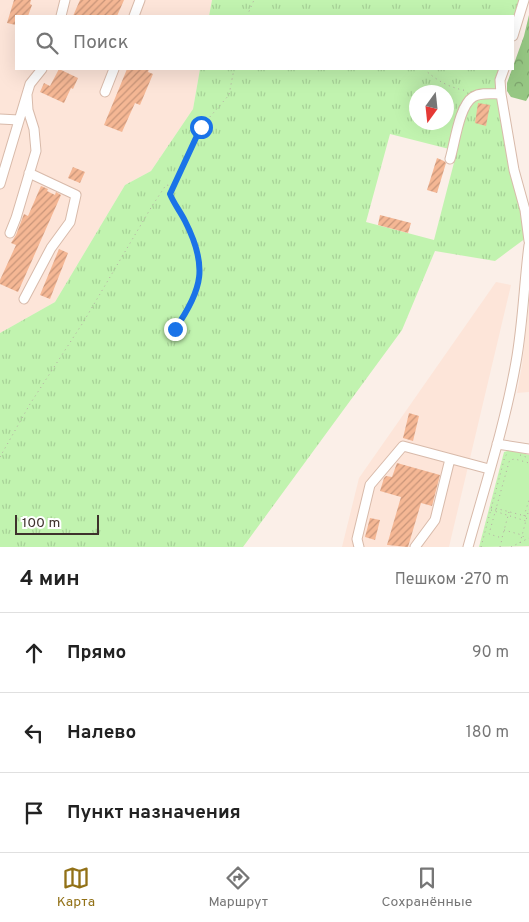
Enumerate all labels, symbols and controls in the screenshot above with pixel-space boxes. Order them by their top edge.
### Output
search box [15,15,514,70]
icon: search [33,29,61,57]
text: Поиск [73,31,129,55]
north arrow [409,85,454,130]
route start [190,116,213,139]
route end [164,318,187,341]
scale bar [15,512,99,535]
text: 100 m [22,515,60,532]
text: 4 мин [20,566,80,593]
text: Пешком · 270 m [395,570,509,590]
icon: ahead [20,639,48,667]
text: Прямо [67,641,126,665]
text: 90 m [472,643,509,663]
icon: left [20,719,48,747]
text: Налево [67,721,136,745]
text: 180 m [466,723,509,743]
icon: arrive [20,799,48,827]
text: Пункт назначения [67,801,241,825]
tab: Карта [57,864,95,911]
tab: Маршрут [208,864,268,911]
tab: Сохранённые [381,864,472,911]

